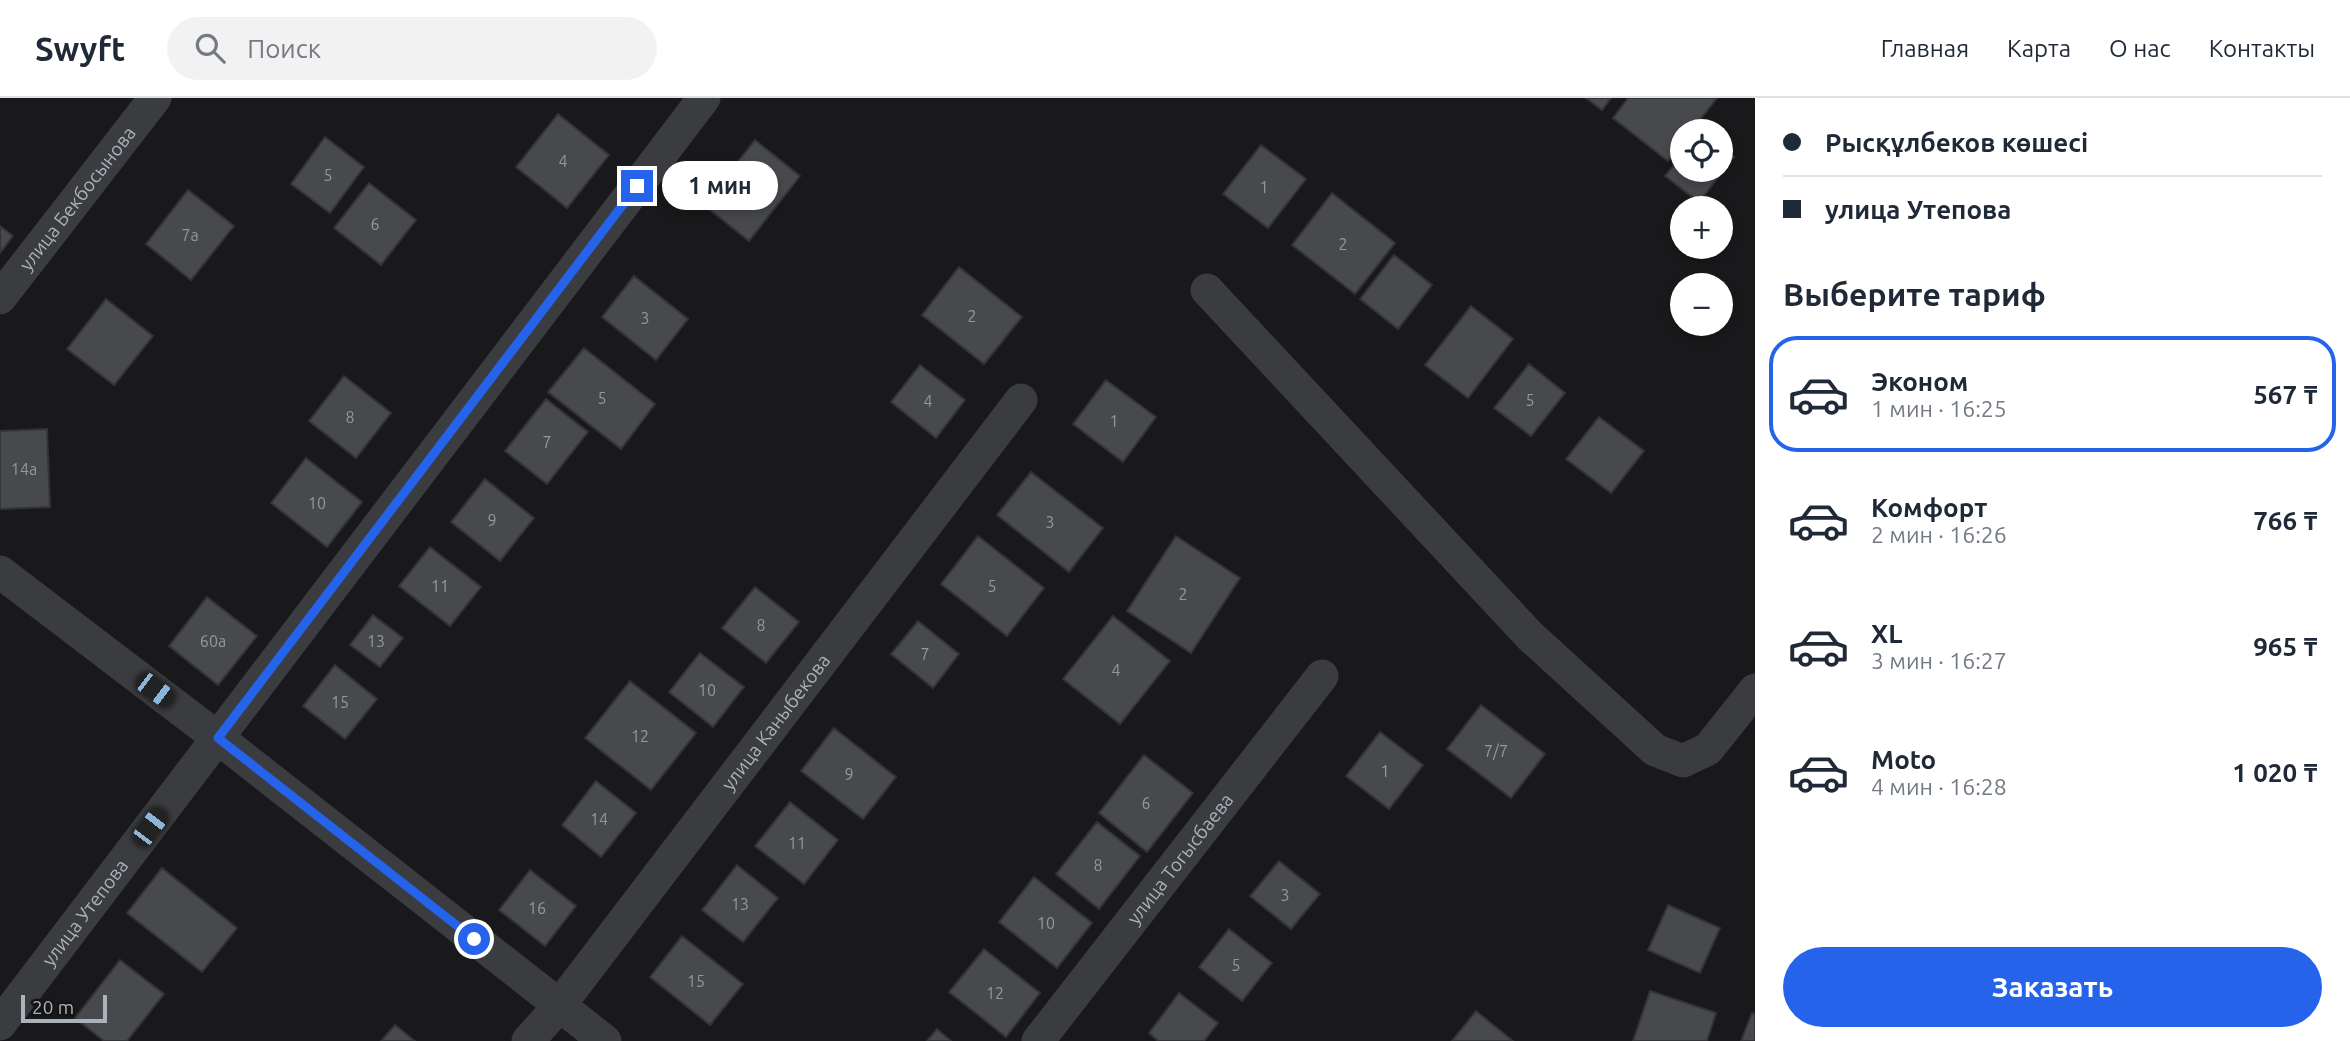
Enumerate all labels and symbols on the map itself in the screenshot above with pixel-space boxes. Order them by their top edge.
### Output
street label: улица Бекбосынова [15,122,140,275]
house number: 4 [558,152,568,170]
callout: 1 мин [662,162,777,210]
house number: 5 [323,166,333,184]
route end [621,170,653,202]
house number: 1 [1259,178,1269,196]
house number: 6 [370,215,380,233]
house number: 7а [181,226,199,244]
house number: 2 [1338,235,1348,253]
house number: 2 [967,307,977,325]
house number: 3 [640,309,650,327]
house number: 5 [597,389,607,407]
house number: 5 [1525,391,1535,409]
house number: 4 [923,392,933,410]
house number: 8 [345,408,355,426]
house number: 1 [1109,412,1119,430]
house number: 7 [542,433,552,451]
house number: 14а [11,460,37,478]
house number: 10 [308,494,326,512]
house number: 9 [487,511,497,529]
house number: 3 [1045,513,1055,531]
house number: 11 [431,577,449,595]
house number: 5 [987,577,997,595]
house number: 2 [1178,585,1188,603]
house number: 8 [756,616,766,634]
house number: 60а [200,632,226,650]
house number: 13 [367,632,385,650]
house number: 7 [920,645,930,663]
street label: улица Каныбекова [717,649,834,794]
house number: 4 [1111,661,1121,679]
car [132,669,179,711]
house number: 10 [698,681,716,699]
house number: 15 [331,693,349,711]
house number: 12 [631,727,649,745]
house number: 7/7 [1484,742,1508,760]
house number: 1 [1380,762,1390,780]
house number: 9 [844,765,854,783]
street label: улица Тогысбаева [1122,789,1238,928]
house number: 6 [1141,794,1151,812]
car [129,804,172,850]
house number: 14 [590,810,608,828]
house number: 11 [788,834,806,852]
street label: улица Утепова [37,855,132,970]
house number: 8 [1093,856,1103,874]
house number: 3 [1280,886,1290,904]
house number: 13 [731,895,749,913]
house number: 16 [528,899,546,917]
house number: 10 [1037,914,1055,932]
route start [458,923,490,955]
house number: 5 [1231,956,1241,974]
house number: 15 [687,972,705,990]
house number: 12 [986,984,1004,1002]
scale bar [21,992,107,1024]

